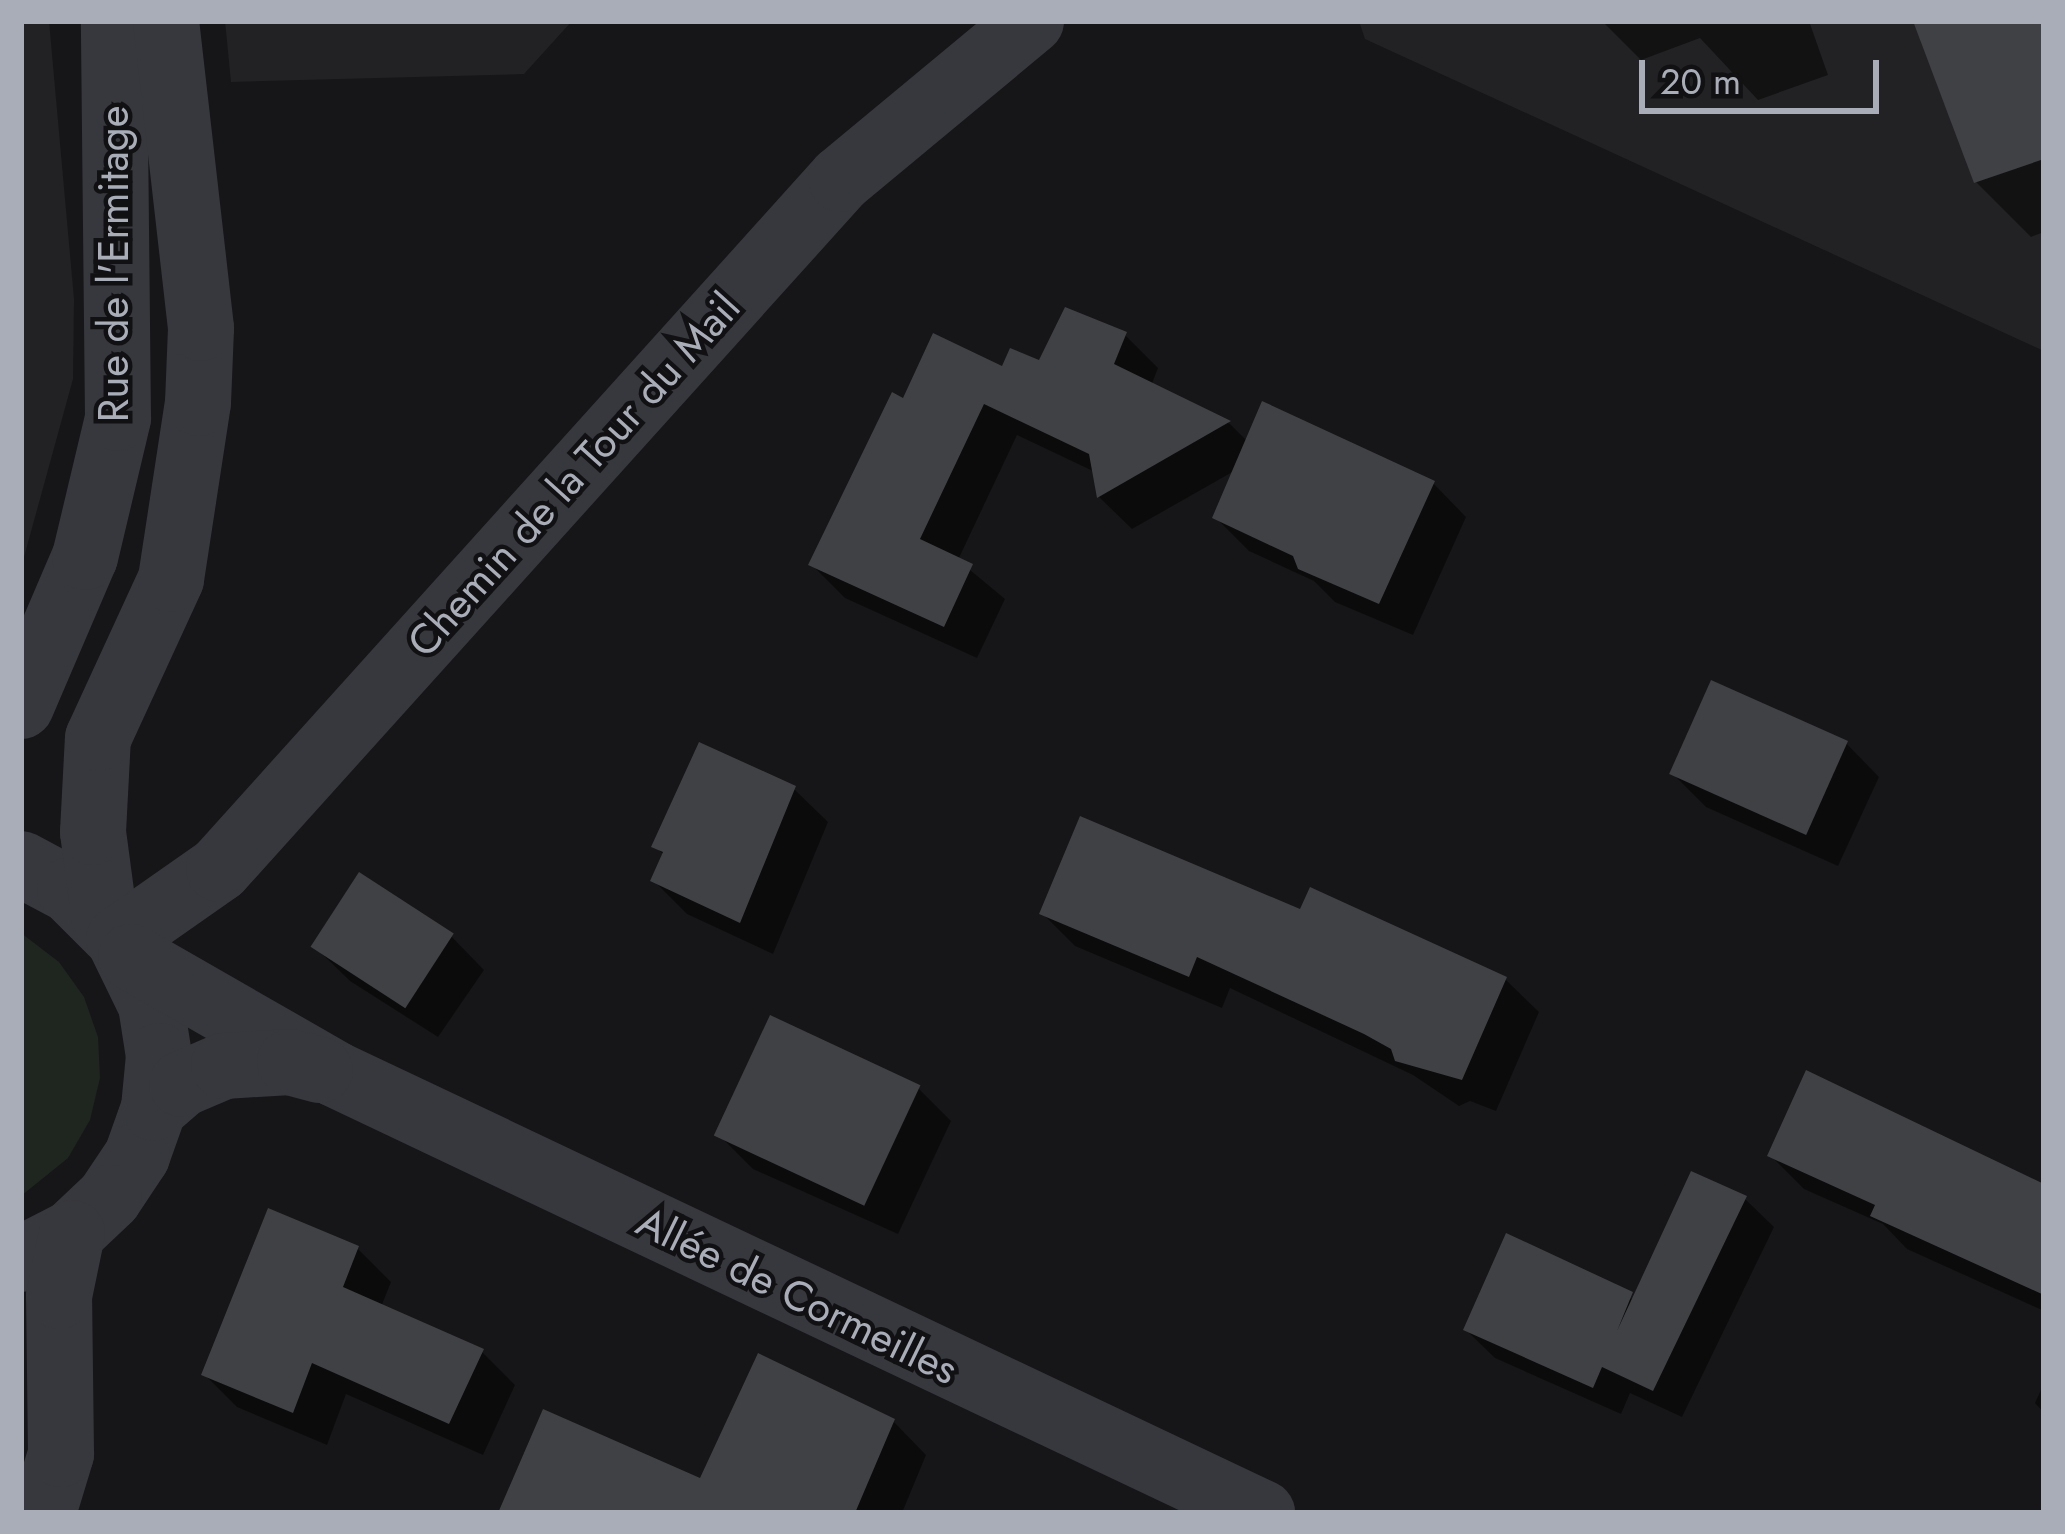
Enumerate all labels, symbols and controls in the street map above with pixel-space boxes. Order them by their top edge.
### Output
scale bar [1645,36,1885,110]
text: 20 m [1660,55,1741,107]
street label: Rue de l'Ermitage [89,106,139,422]
street label: Chemin de la Tour du Mail [397,283,751,667]
street label: Allée de Cormeilles [629,1197,965,1395]

